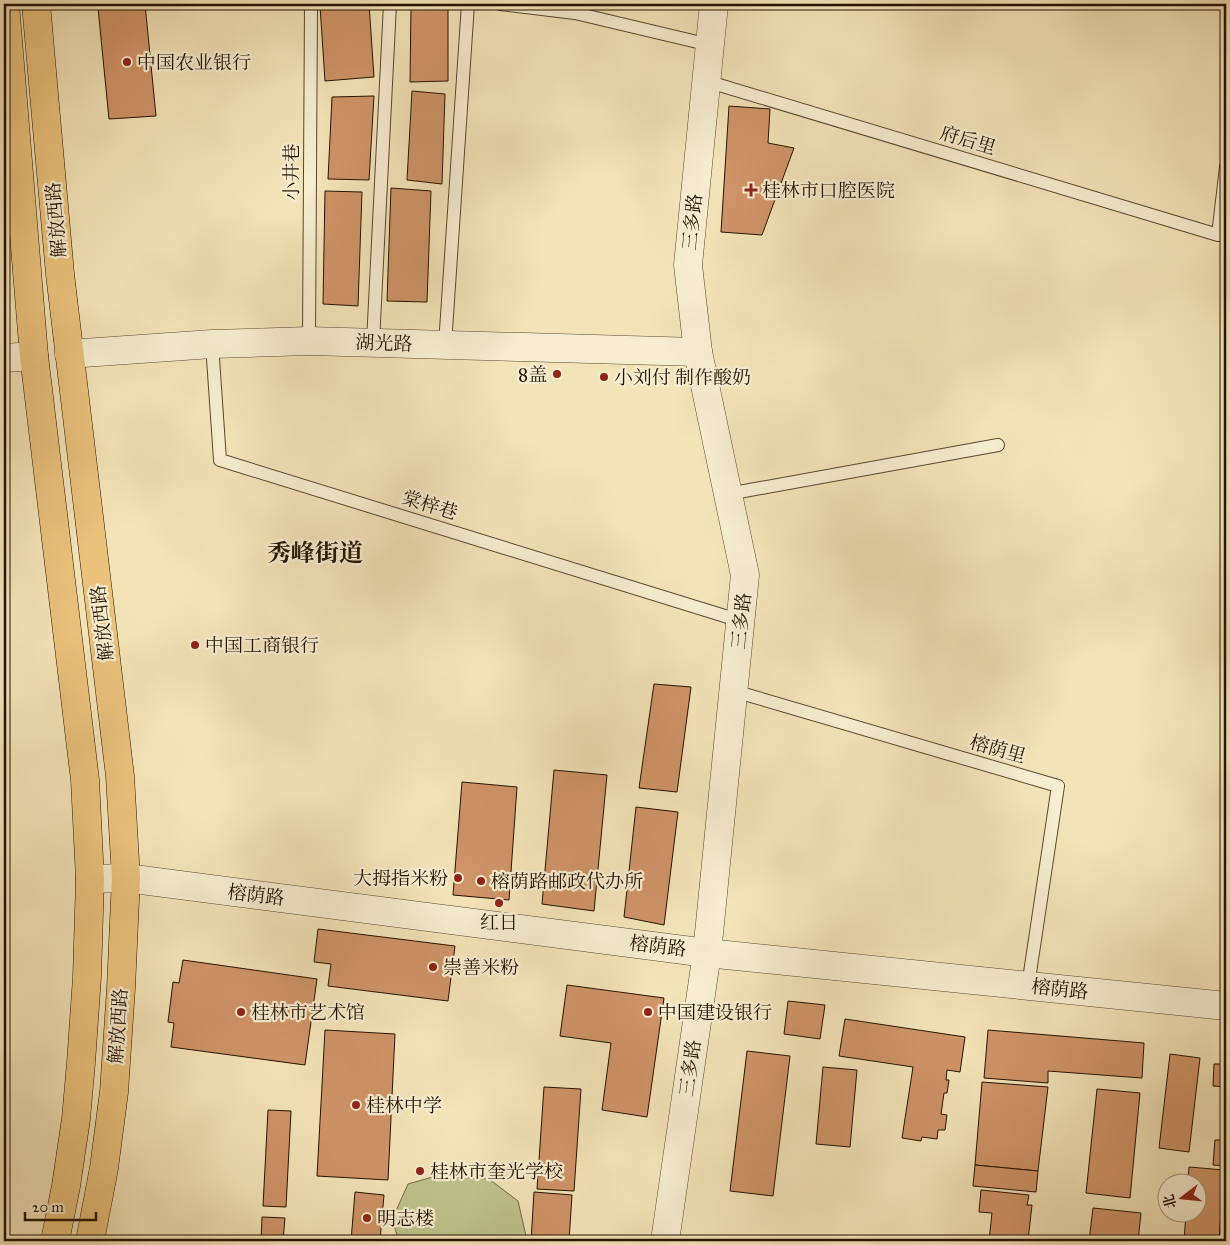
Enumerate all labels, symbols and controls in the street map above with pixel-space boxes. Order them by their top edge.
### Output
place label: 中国农业银行 [137,51,251,74]
marker: 中国农业银行 [121,56,133,68]
street label: 府后里 [937,121,999,159]
street label: 小井巷 [280,143,303,201]
place label: 桂林市口腔医院 [762,179,895,202]
street label: 解放西路 [41,181,71,259]
marker: 桂林市口腔医院 [744,183,758,197]
street label: 三多路 [678,192,706,252]
street label: 湖光路 [355,331,413,355]
place label: 8盖 [518,363,547,386]
place label: 小刘付 制作酸奶 [614,366,751,389]
marker: 8盖 [551,368,563,380]
marker: 小刘付 制作酸奶 [598,371,610,383]
street label: 棠梓巷 [399,486,461,524]
district label: 秀峰街道 [267,538,363,568]
street label: 解放西路 [86,584,118,662]
street label: 三多路 [727,591,755,651]
place label: 中国工商银行 [205,634,319,657]
marker: 中国工商银行 [189,639,201,651]
street label: 榕荫里 [967,730,1029,768]
place label: 大拇指米粉 [353,867,448,890]
place label: 榕荫路邮政代办所 [491,870,643,893]
marker: 大拇指米粉 [452,872,464,884]
marker: 榕荫路邮政代办所 [475,875,487,887]
street label: 榕荫路 [226,880,286,910]
marker: 红日 [493,897,505,909]
place label: 红日 [480,911,518,934]
street label: 榕荫路 [628,931,688,961]
place label: 崇善米粉 [443,956,519,979]
marker: 崇善米粉 [427,961,439,973]
street label: 榕荫路 [1030,975,1090,1003]
street label: 解放西路 [104,987,132,1065]
place label: 桂林市艺术馆 [251,1001,365,1024]
place label: 中国建设银行 [658,1001,772,1024]
marker: 桂林市艺术馆 [235,1006,247,1018]
marker: 中国建设银行 [642,1006,654,1018]
street label: 三多路 [675,1038,705,1098]
place label: 桂林中学 [366,1094,442,1117]
marker: 桂林中学 [350,1099,362,1111]
place label: 桂林市奎光学校 [430,1160,563,1183]
marker: 桂林市奎光学校 [414,1165,426,1177]
north arrow [1158,1172,1208,1222]
scale bar [25,1190,96,1222]
text: 北 [1160,1192,1180,1211]
text: 20 m [32,1198,64,1216]
place label: 明志楼 [377,1207,434,1230]
marker: 明志楼 [361,1212,373,1224]

